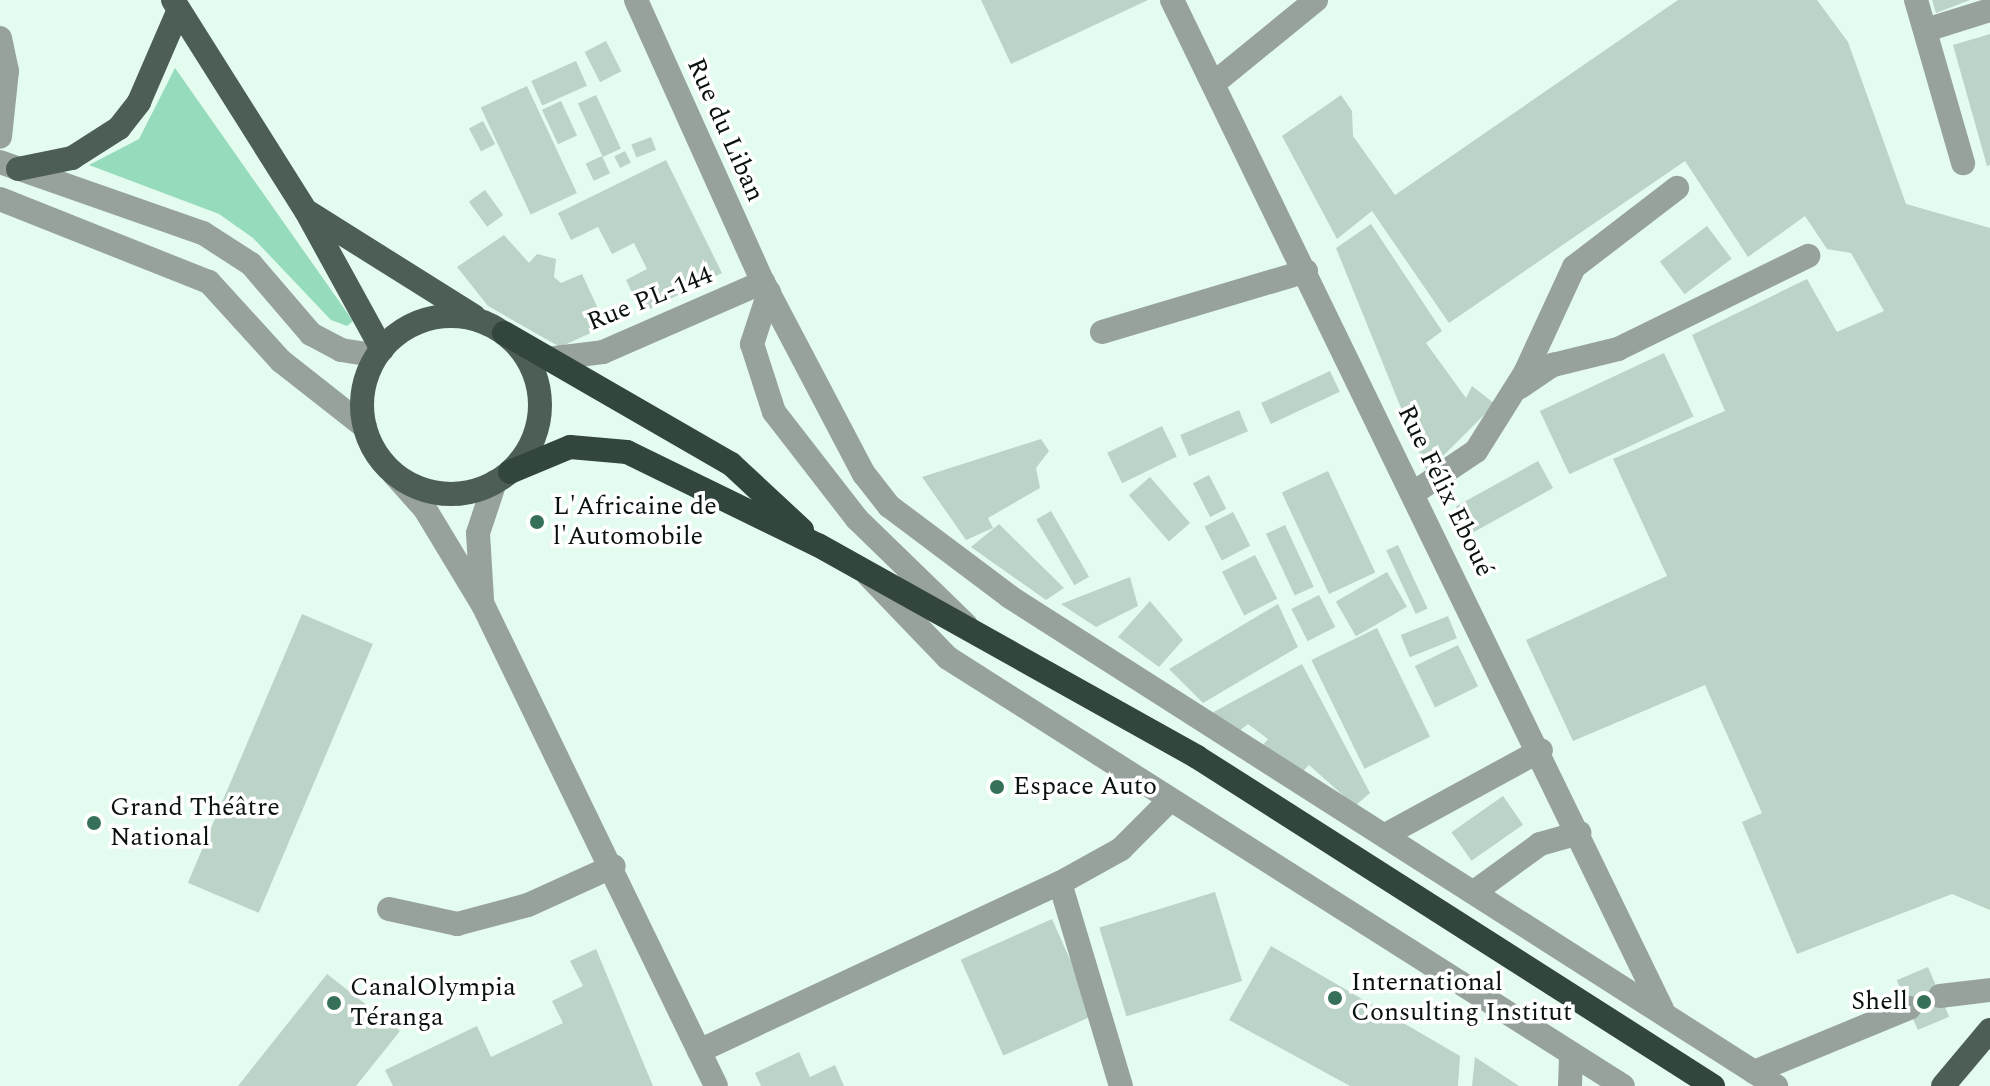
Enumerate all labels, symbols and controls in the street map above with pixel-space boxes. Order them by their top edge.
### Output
street label: Rue du Liban [680,54,770,206]
street label: Rue PL-144 [583,260,717,338]
street label: Rue Félix Eboué [1390,400,1500,582]
place label: L'Africaine de l'Automobile [553,491,717,552]
marker: L'Africaine de l'Automobile [528,513,546,531]
place label: Espace Auto [1013,771,1157,803]
marker: Espace Auto [988,778,1006,796]
place label: Grand Théâtre National [110,792,280,854]
marker: Grand Théâtre National [85,814,103,832]
place label: International Consulting Institut [1351,967,1572,1028]
place label: CanalOlympia Téranga [350,972,516,1034]
place label: Shell [1851,986,1908,1018]
marker: International Consulting Institut [1326,989,1344,1007]
marker: Shell [1915,993,1933,1011]
marker: CanalOlympia Téranga [325,994,343,1012]

